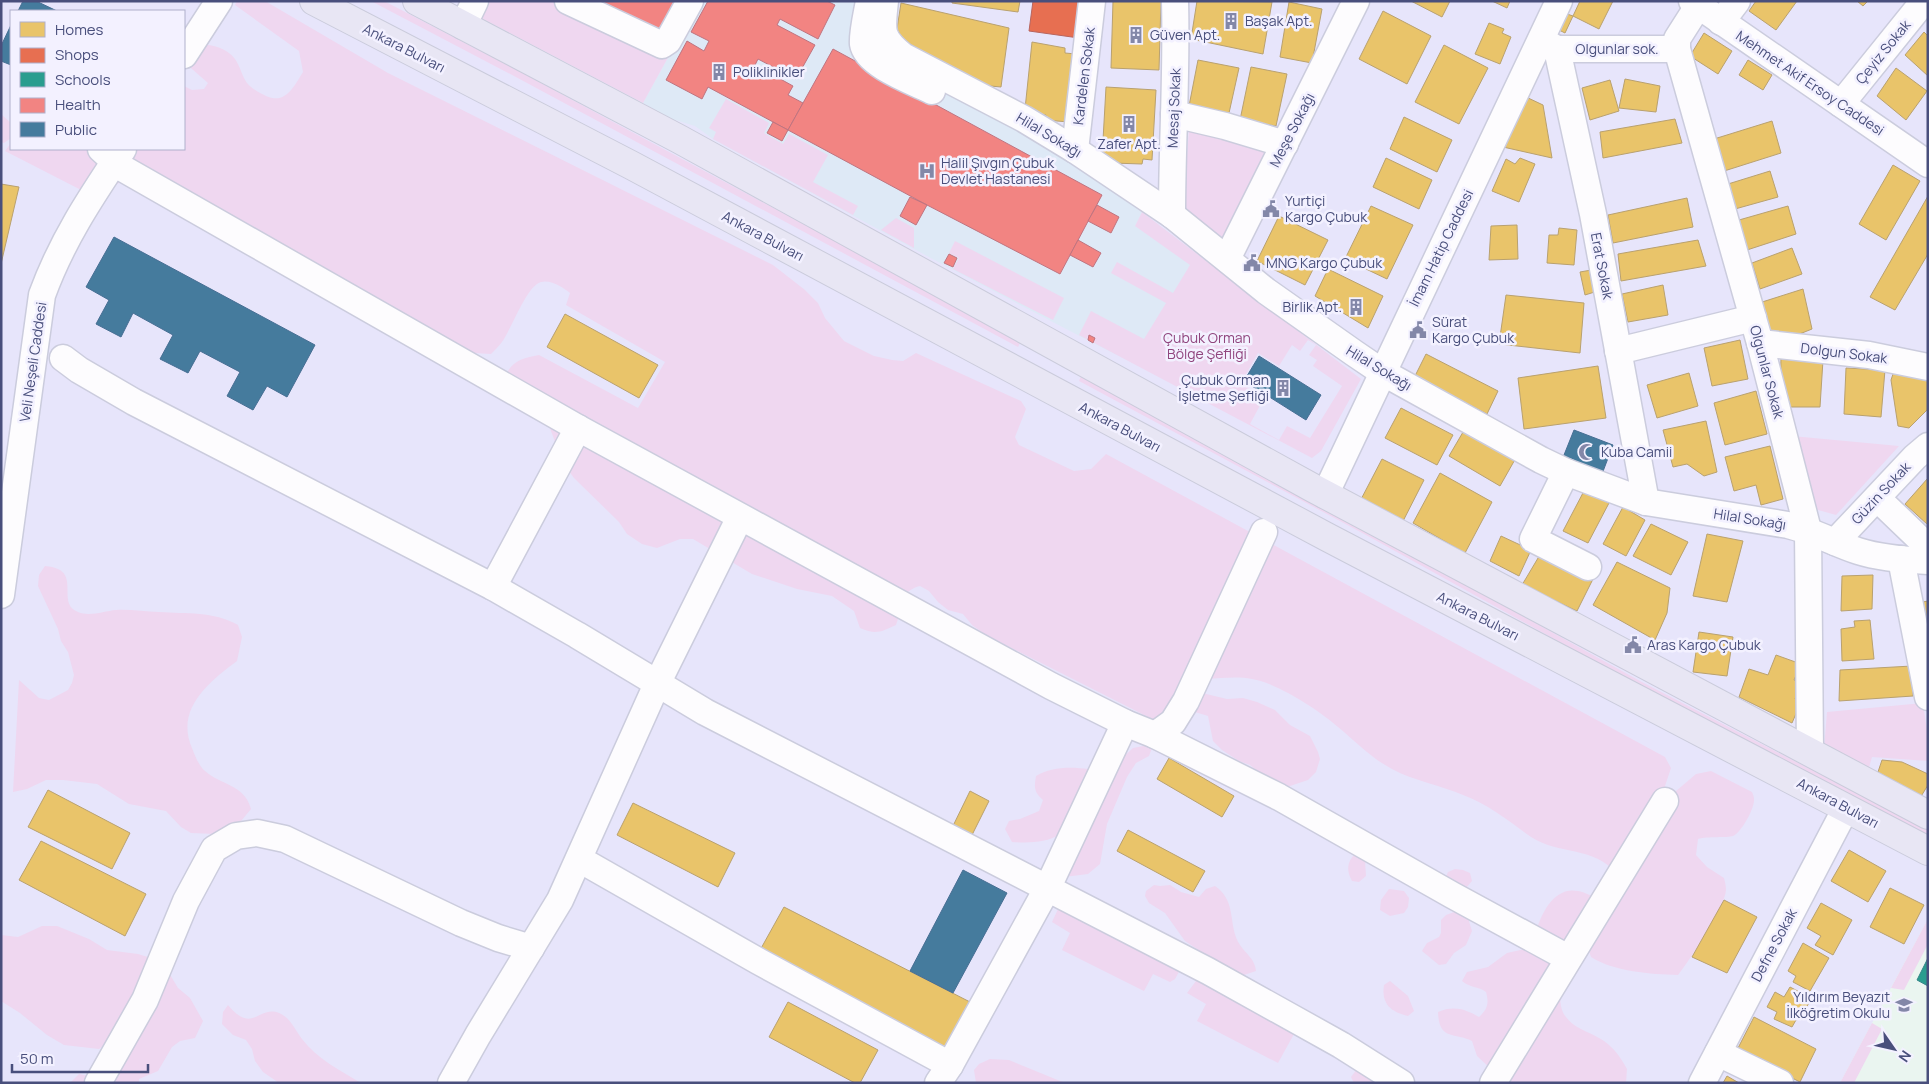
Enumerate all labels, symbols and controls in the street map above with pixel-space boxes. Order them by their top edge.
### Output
legend [10,10,185,150]
building icon: Başak Apt. [1221,11,1241,31]
place label: Başak Apt. [1245,11,1313,30]
street label: Çeyiz Sokak [1851,15,1915,88]
text: Homes [55,19,104,40]
street label: Ankara Bulvarı [360,19,449,76]
street label: Kardelen Sokak [1068,25,1099,126]
building icon: Güven Apt. [1126,25,1146,45]
place label: Güven Apt. [1150,25,1220,44]
street label: Mehmet Akif Ersoy Caddesi [1732,26,1888,139]
street label: Olgunlar sok. [1575,39,1659,58]
text: Shops [55,44,99,65]
building icon: Poliklinikler [709,62,729,82]
place label: Poliklinikler [733,62,805,81]
street label: Mesaj Sokak [1163,67,1184,148]
text: Schools [55,69,111,90]
street label: Meşe Sokağı [1265,89,1319,170]
text: Health [55,94,101,115]
street label: Hilal Sokağı [1013,108,1086,162]
building icon: Zafer Apt. [1119,114,1139,134]
text: Public [55,119,97,140]
place label: Zafer Apt. [1097,134,1161,153]
place label: Halil Şıvgın Çubuk Devlet Hastanesi [941,153,1055,188]
hospital icon: Halil Şıvgın Çubuk Devlet Hastanesi [917,161,937,181]
street label: İmam Hatip Caddesi [1404,186,1477,310]
place label: Yurtiçi Kargo Çubuk [1285,191,1368,226]
public building icon: Yurtiçi Kargo Çubuk [1261,199,1281,219]
street label: Ankara Bulvarı [719,206,808,265]
street label: Erat Sokak [1587,231,1618,302]
public building icon: MNG Kargo Çubuk [1242,253,1262,273]
place label: MNG Kargo Çubuk [1266,253,1383,272]
place label: Birlik Apt. [1283,297,1342,316]
building icon: Birlik Apt. [1346,297,1366,317]
street label: Veli Neşeli Caddesi [15,301,50,423]
place label: Sürat Kargo Çubuk [1432,312,1515,347]
public building icon: Sürat Kargo Çubuk [1408,320,1428,340]
street label: Olgunlar Sokak [1746,323,1789,422]
park label: Çubuk Orman Bölge Şefliği [1163,328,1251,363]
street label: Dolgun Sokak [1800,338,1890,367]
street label: Hilal Sokağı [1343,341,1416,395]
place label: Çubuk Orman İşletme Şefliği [1178,370,1269,405]
building icon: Çubuk Orman İşletme Şefliği [1273,378,1293,398]
street label: Ankara Bulvarı [1076,397,1165,456]
mosque icon: Kuba Camii [1577,442,1597,462]
place label: Kuba Camii [1601,442,1672,461]
street label: Güzin Sokak [1847,457,1915,528]
street label: Hilal Sokağı [1712,503,1788,534]
street label: Ankara Bulvarı [1434,587,1523,644]
public building icon: Aras Kargo Çubuk [1623,635,1643,655]
place label: Aras Kargo Çubuk [1647,635,1762,654]
street label: Ankara Bulvarı [1794,773,1883,832]
street label: Defne Sokak [1746,904,1801,985]
place label: Yıldırım Beyazıt İlköğretim Okulu [1786,987,1890,1022]
school or university icon: Yıldırım Beyazıt İlköğretim Okulu [1894,995,1914,1015]
north arrow [1869,1024,1919,1074]
scale bar [12,1042,149,1074]
text: N [1895,1047,1916,1066]
text: 50 m [20,1048,54,1069]

